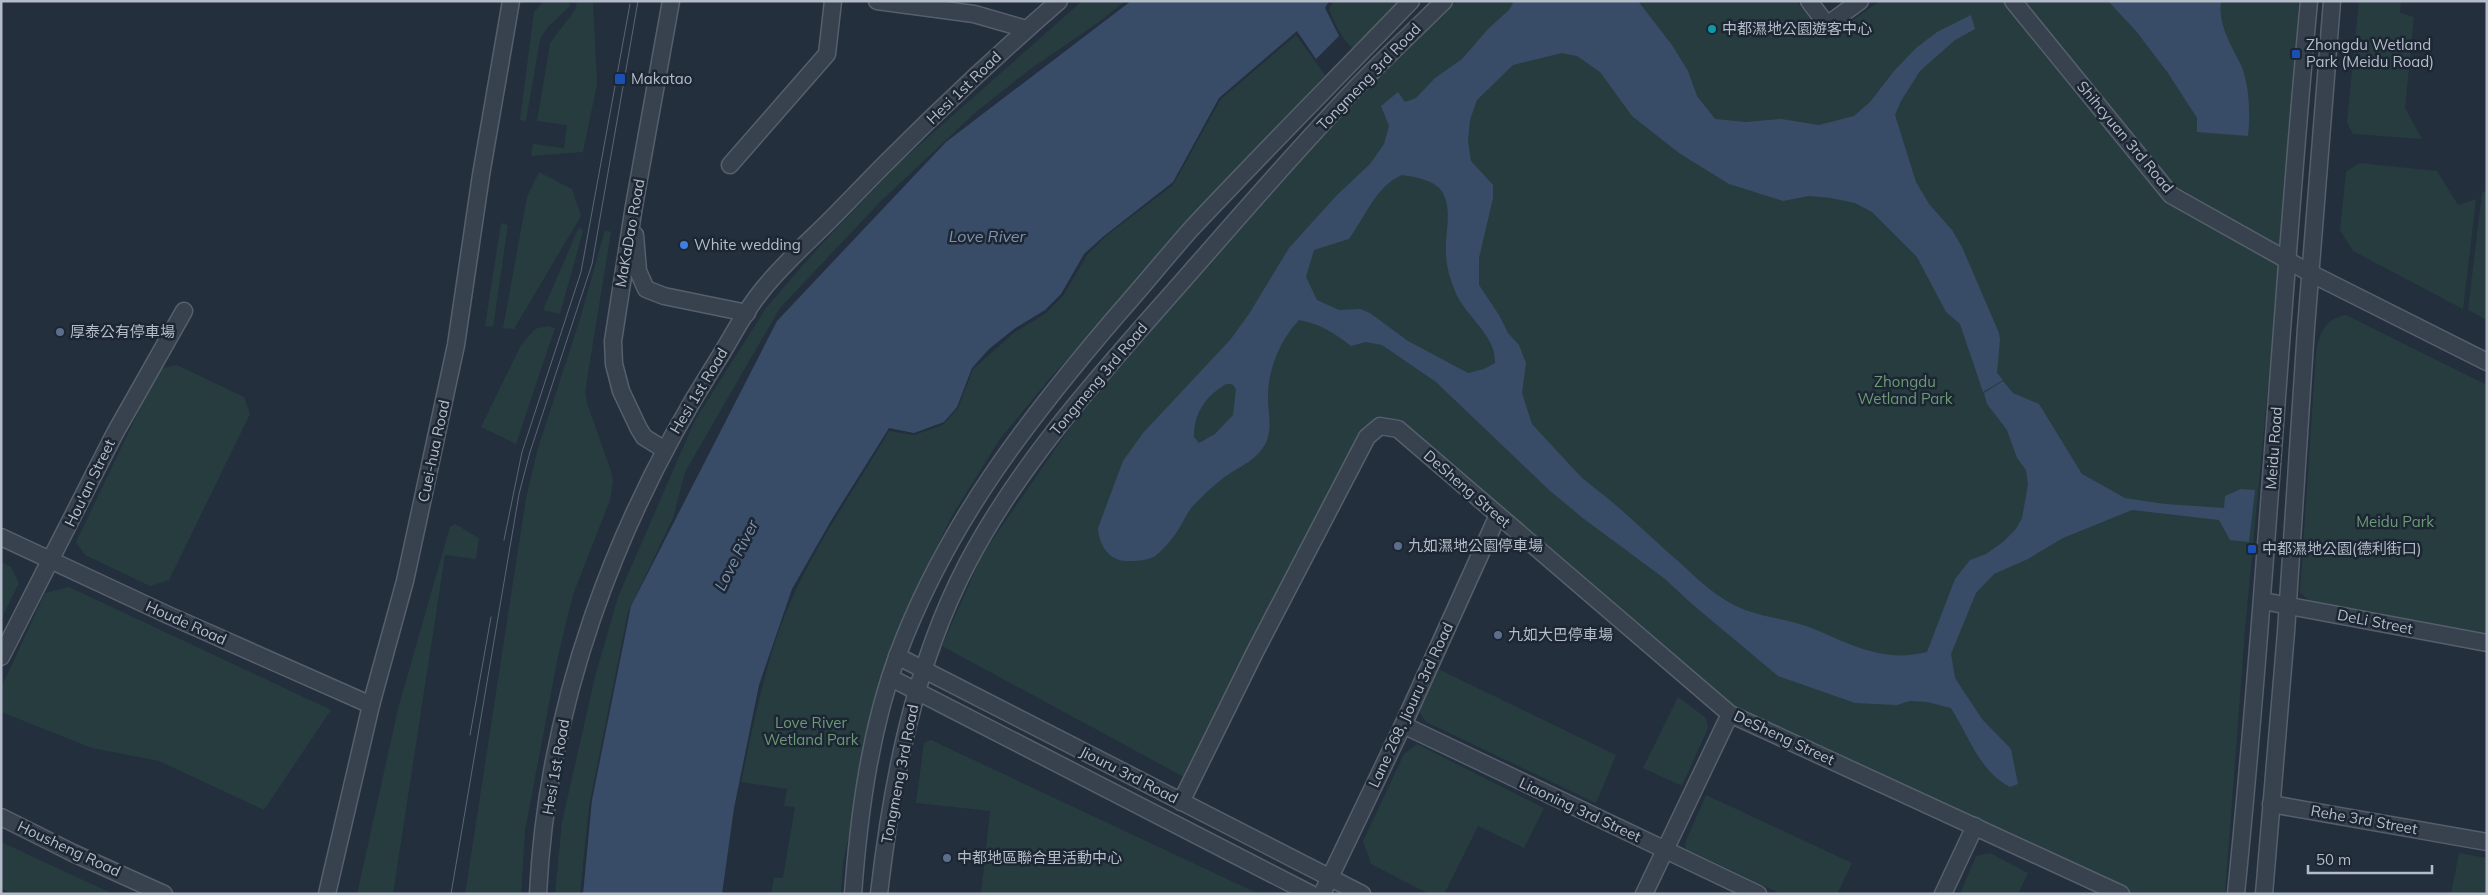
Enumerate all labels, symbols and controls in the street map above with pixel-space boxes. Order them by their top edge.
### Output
street label: Tongmeng 3rd Road [1313,19,1425,134]
place label: 中都濕地公園遊客中心 [1722,19,1872,38]
marker: 中都濕地公園遊客中心 [1706,23,1718,35]
place label: Zhongdu Wetland Park (Meidu Road) [2306,35,2434,71]
street label: Hesi 1st Road [922,47,1005,128]
marker: Zhongdu Wetland Park (Meidu Road) [2290,48,2302,60]
place label: Makatao [631,69,692,88]
marker: Makatao [613,72,627,86]
street label: Shihcyuan 3rd Road [2073,77,2178,197]
street label: MaKaDao Road [611,177,648,289]
water label: Love River [949,226,1027,246]
place label: White wedding [694,235,801,254]
marker: White wedding [678,239,690,251]
street label: Tongmeng 3rd Road [1046,318,1151,439]
place label: 厚泰公有停車場 [70,322,175,341]
marker: 厚泰公有停車場 [54,326,66,338]
street label: Hesi 1st Road [665,344,732,437]
park label: Zhongdu Wetland Park [1857,372,1953,408]
street label: Cuei-hua Road [413,398,454,504]
street label: Meidu Road [2261,406,2286,490]
street label: Hou'an Street [60,436,119,530]
street label: DeSheng Street [1420,446,1515,532]
park label: Meidu Park [2356,512,2434,531]
water label: Love River [710,515,763,594]
place label: 九如濕地公園停車場 [1408,536,1543,555]
place label: 中都濕地公園(德利街口) [2262,539,2422,558]
marker: 九如濕地公園停車場 [1392,540,1404,552]
marker: 中都濕地公園(德利街口) [2246,543,2258,555]
street label: Houde Road [143,596,230,649]
street label: DeLi Street [2336,605,2414,638]
street label: Lane 268, Jiouru 3rd Road [1364,619,1457,790]
place label: 九如大巴停車場 [1508,625,1613,644]
marker: 九如大巴停車場 [1492,629,1504,641]
street label: Tongmeng 3rd Road [877,703,922,845]
street label: DeSheng Street [1731,706,1838,769]
park label: Love River Wetland Park [763,713,859,749]
street label: Hesi 1st Road [538,718,573,816]
street label: Jiouru 3rd Road [1077,742,1182,807]
street label: Liaoning 3rd Street [1516,773,1644,846]
street label: Rehe 3rd Street [2309,801,2419,838]
street label: Housheng Road [15,816,124,881]
scale bar [2308,842,2432,874]
place label: 中都地區聯合里活動中心 [957,848,1122,867]
text: 50 m [2316,850,2351,869]
marker: 中都地區聯合里活動中心 [941,852,953,864]

